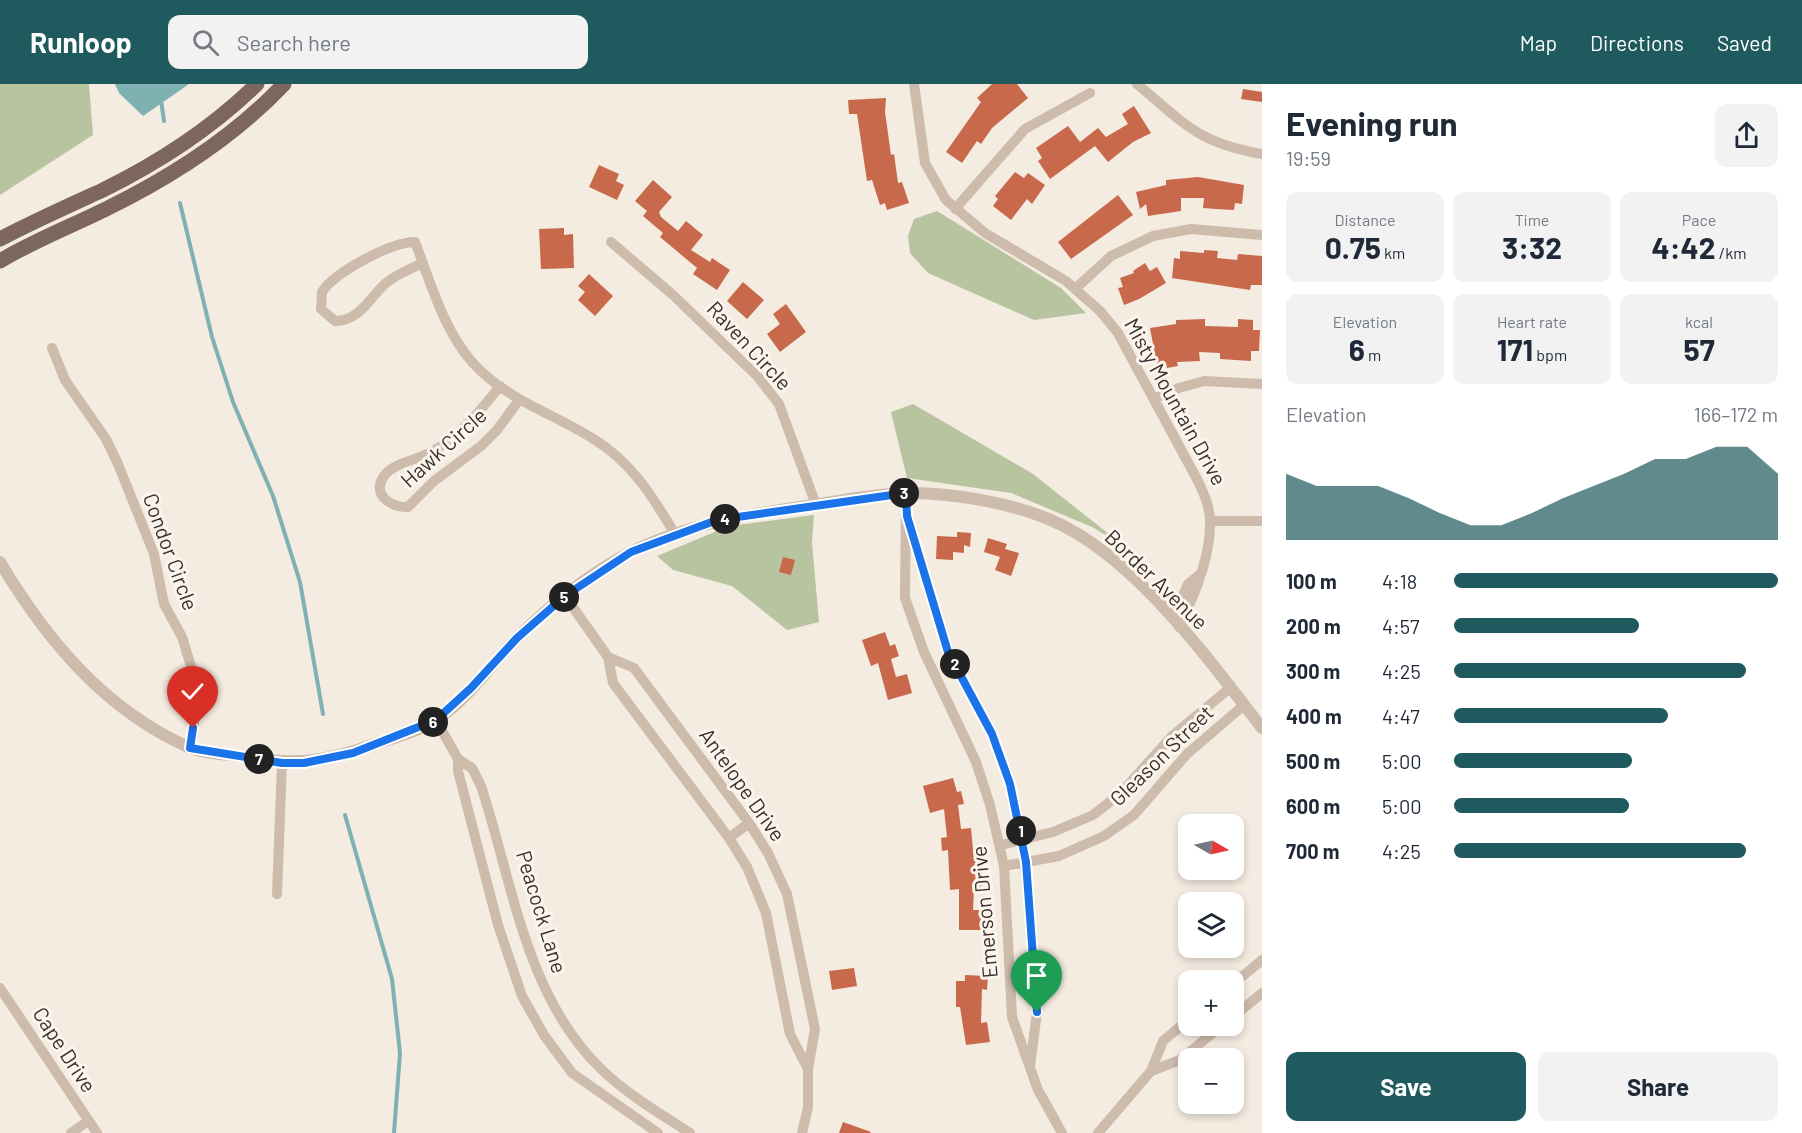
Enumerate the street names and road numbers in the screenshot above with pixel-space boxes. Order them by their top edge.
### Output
street label: Raven Circle [703,295,798,395]
street label: Misty Mountain Drive [1120,313,1233,489]
street label: Hawk Circle [395,402,491,492]
street label: Condor Circle [139,490,204,613]
street label: Border Avenue [1100,524,1214,634]
street label: Gleason Street [1104,699,1218,810]
street label: Antelope Drive [695,723,791,846]
street label: Emerson Drive [965,845,1002,979]
street label: Peacock Lane [512,847,573,976]
street label: Cape Drive [28,1002,102,1097]

